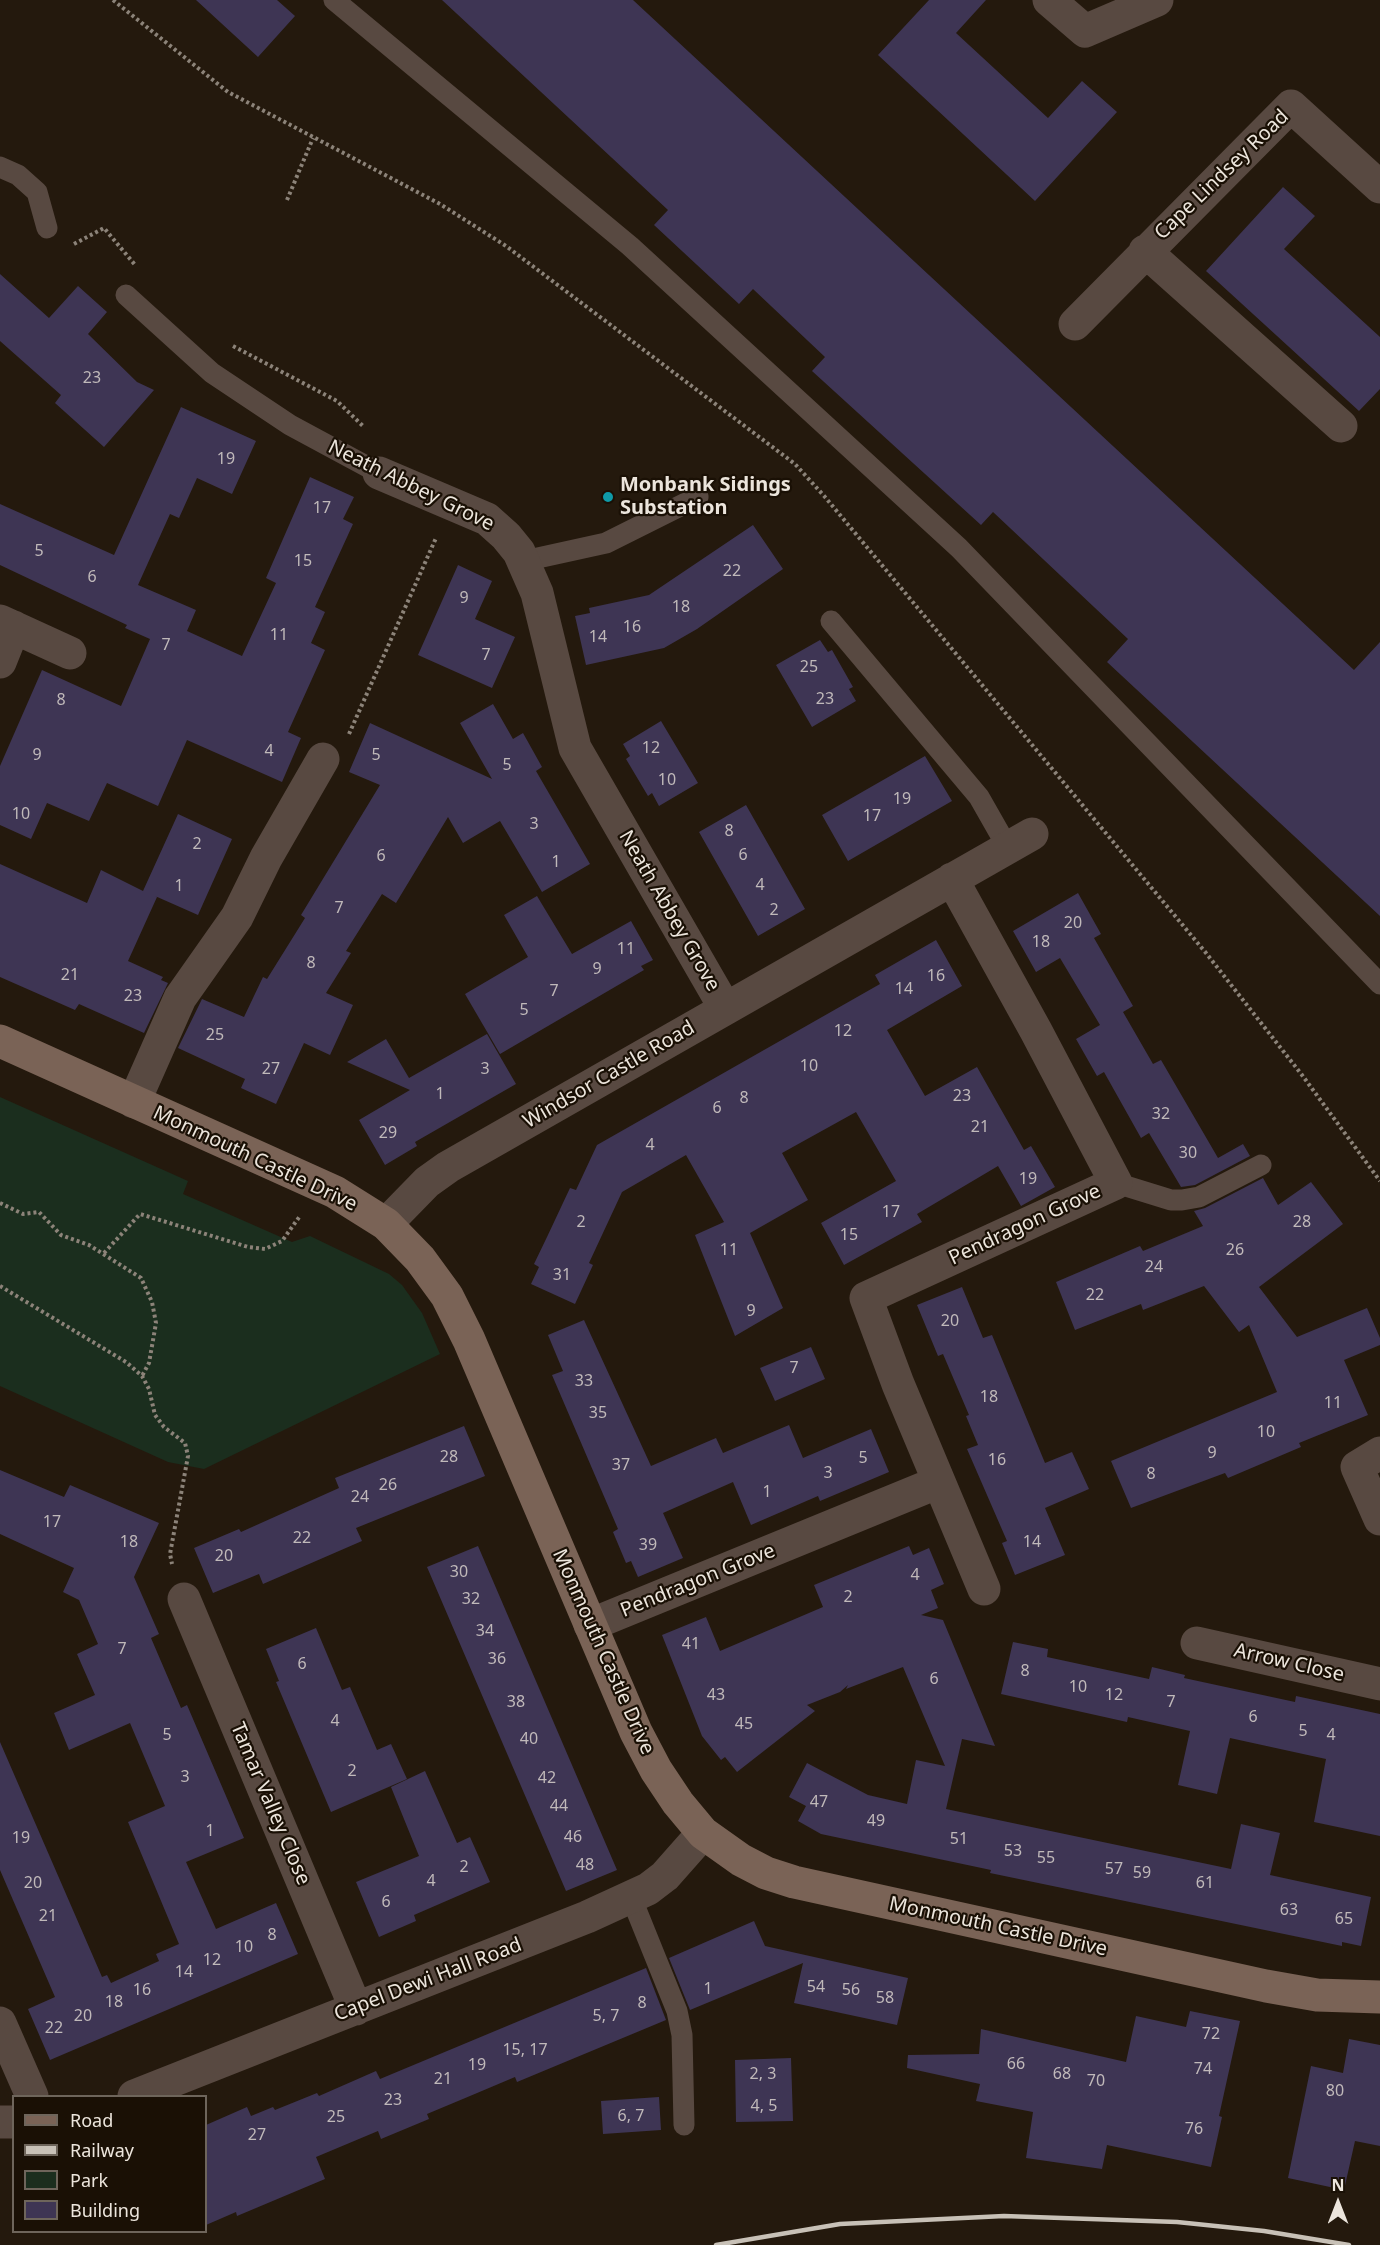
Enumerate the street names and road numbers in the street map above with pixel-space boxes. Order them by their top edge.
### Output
street label: Cape Lindsey Road [1150,105,1294,245]
street label: Neath Abbey Grove [324,435,498,537]
street label: Neath Abbey Grove [613,826,725,996]
street label: Windsor Castle Road [519,1016,699,1134]
street label: Monmouth Castle Drive [149,1101,361,1217]
street label: Pendragon Grove [945,1179,1105,1271]
street label: Pendragon Grove [617,1539,779,1623]
street label: Monmouth Castle Drive [547,1546,659,1758]
street label: Arrow Close [1232,1639,1346,1687]
street label: Tamar Valley Close [225,1719,315,1889]
street label: Monmouth Castle Drive [887,1892,1109,1962]
street label: Capel Dewi Hall Road [331,1933,525,2027]

